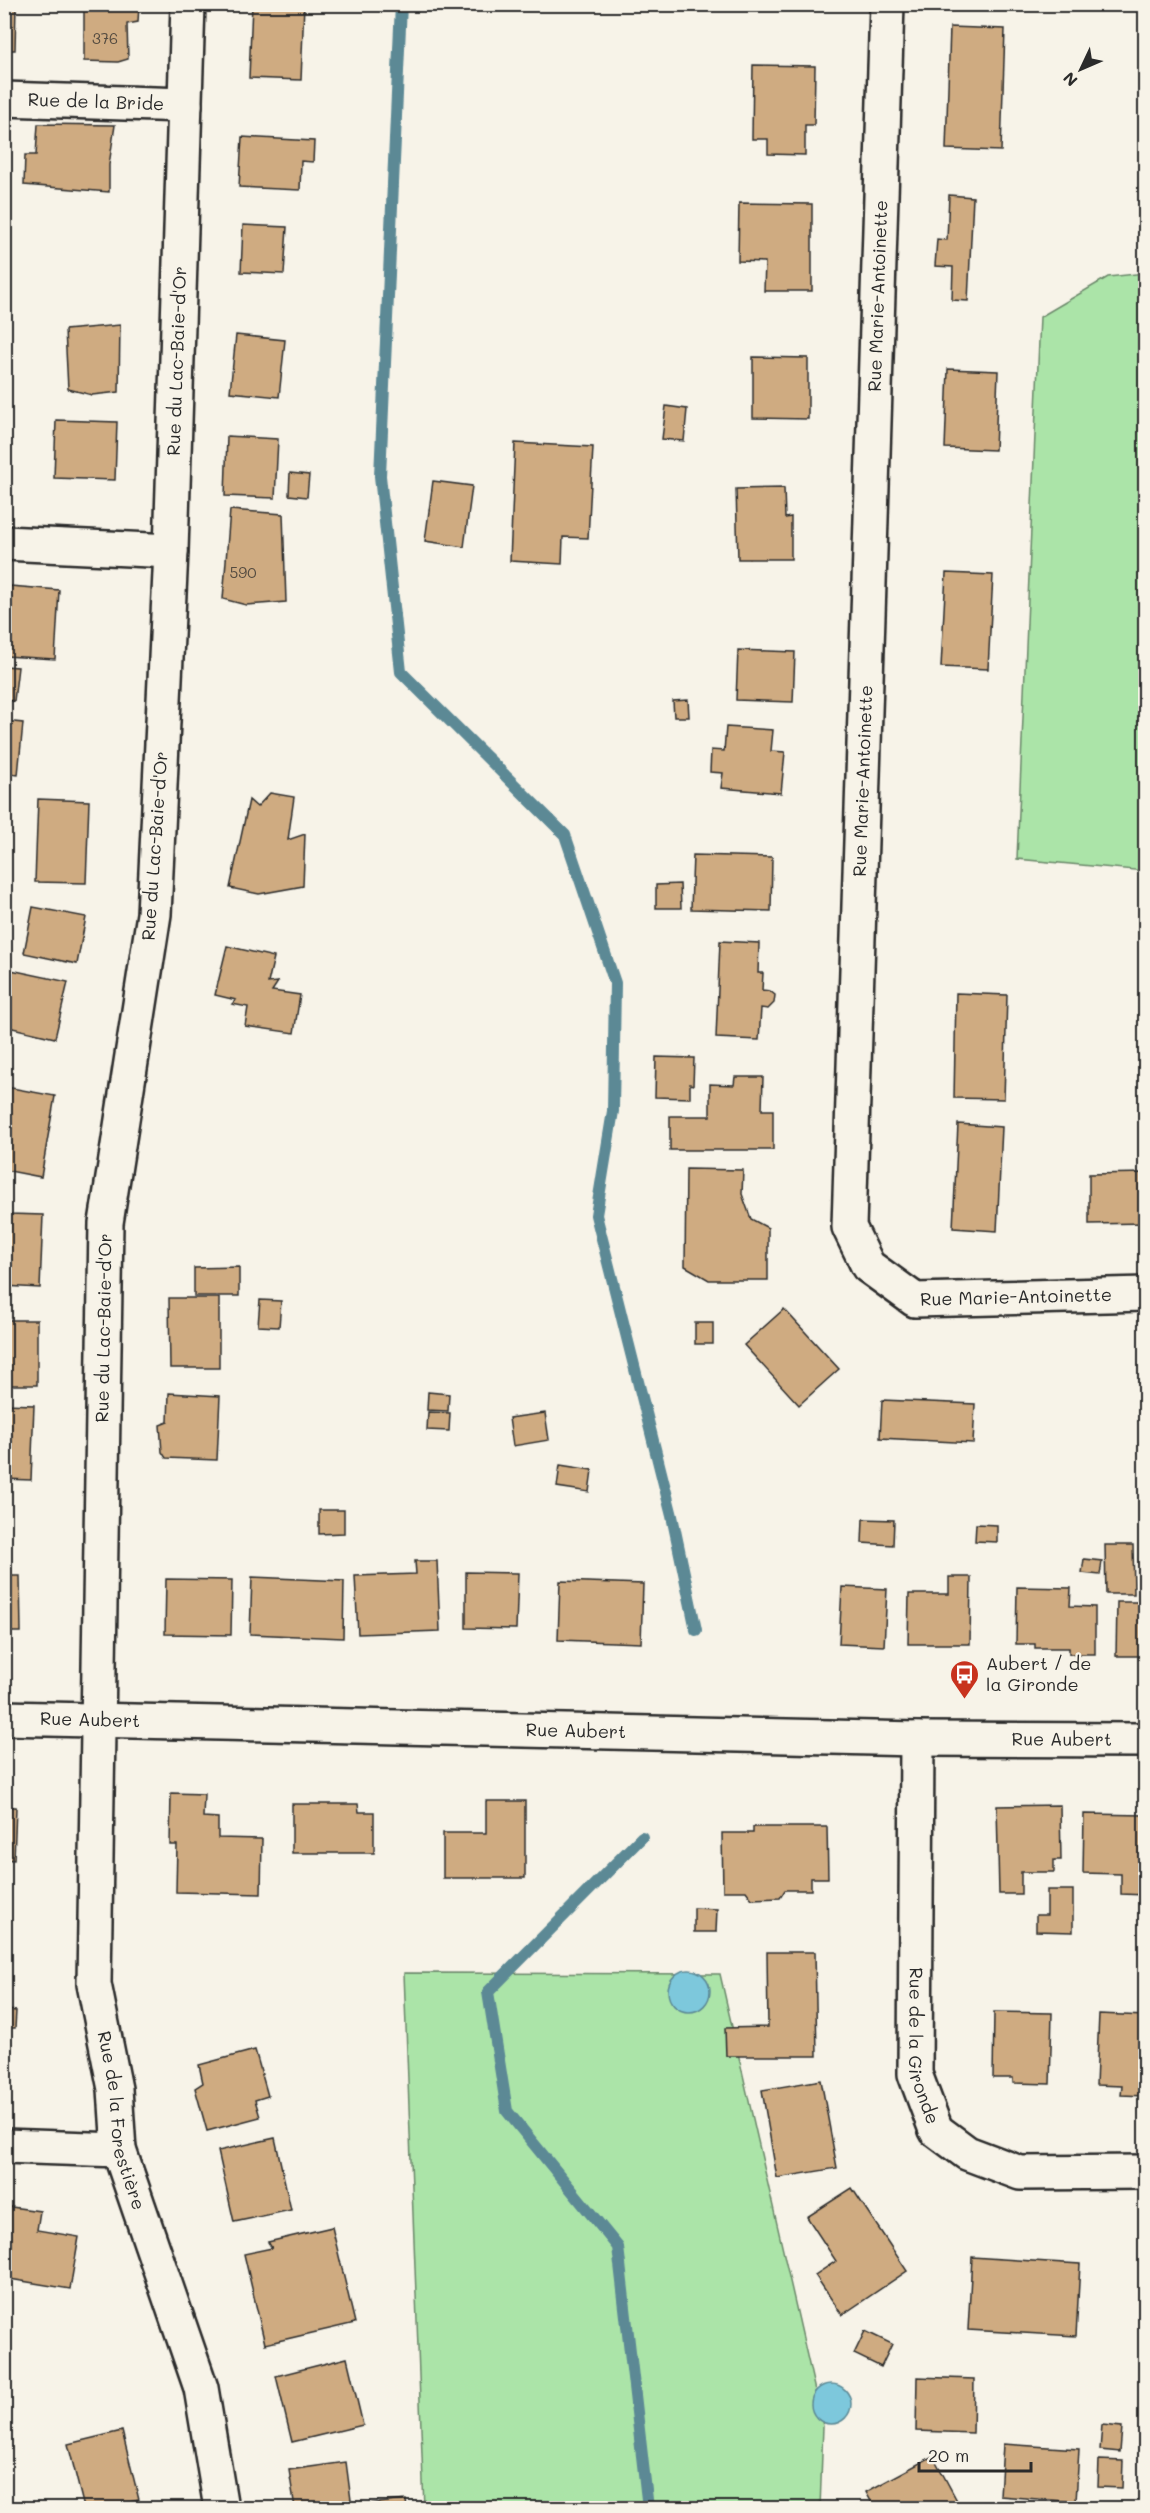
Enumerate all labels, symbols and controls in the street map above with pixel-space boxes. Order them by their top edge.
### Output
house number: 376 [92,28,118,48]
north arrow [1051,39,1111,99]
text: N [1058,68,1082,91]
street label: Rue de la Bride [27,87,165,115]
street label: Rue Marie-Antoinette [862,200,892,392]
street label: Rue du Lac-Baie-d'Or [161,266,191,456]
house number: 590 [230,562,256,582]
street label: Rue Marie-Antoinette [847,685,877,877]
street label: Rue du Lac-Baie-d'Or [135,751,173,941]
street label: Rue du Lac-Baie-d'Or [89,1233,117,1423]
street label: Rue Marie-Antoinette [920,1282,1112,1311]
place label: Aubert / de la Gironde [986,1651,1091,1696]
bus stop icon: Aubert / de la Gironde [949,1658,981,1700]
street label: Rue Aubert [40,1706,140,1732]
street label: Rue Aubert [525,1717,626,1743]
street label: Rue Aubert [1012,1726,1112,1751]
street label: Rue de la Gironde [904,1967,946,2127]
street label: Rue de la Forestière [93,2029,152,2213]
scale bar [919,2435,1032,2473]
text: 20 m [928,2443,969,2467]

